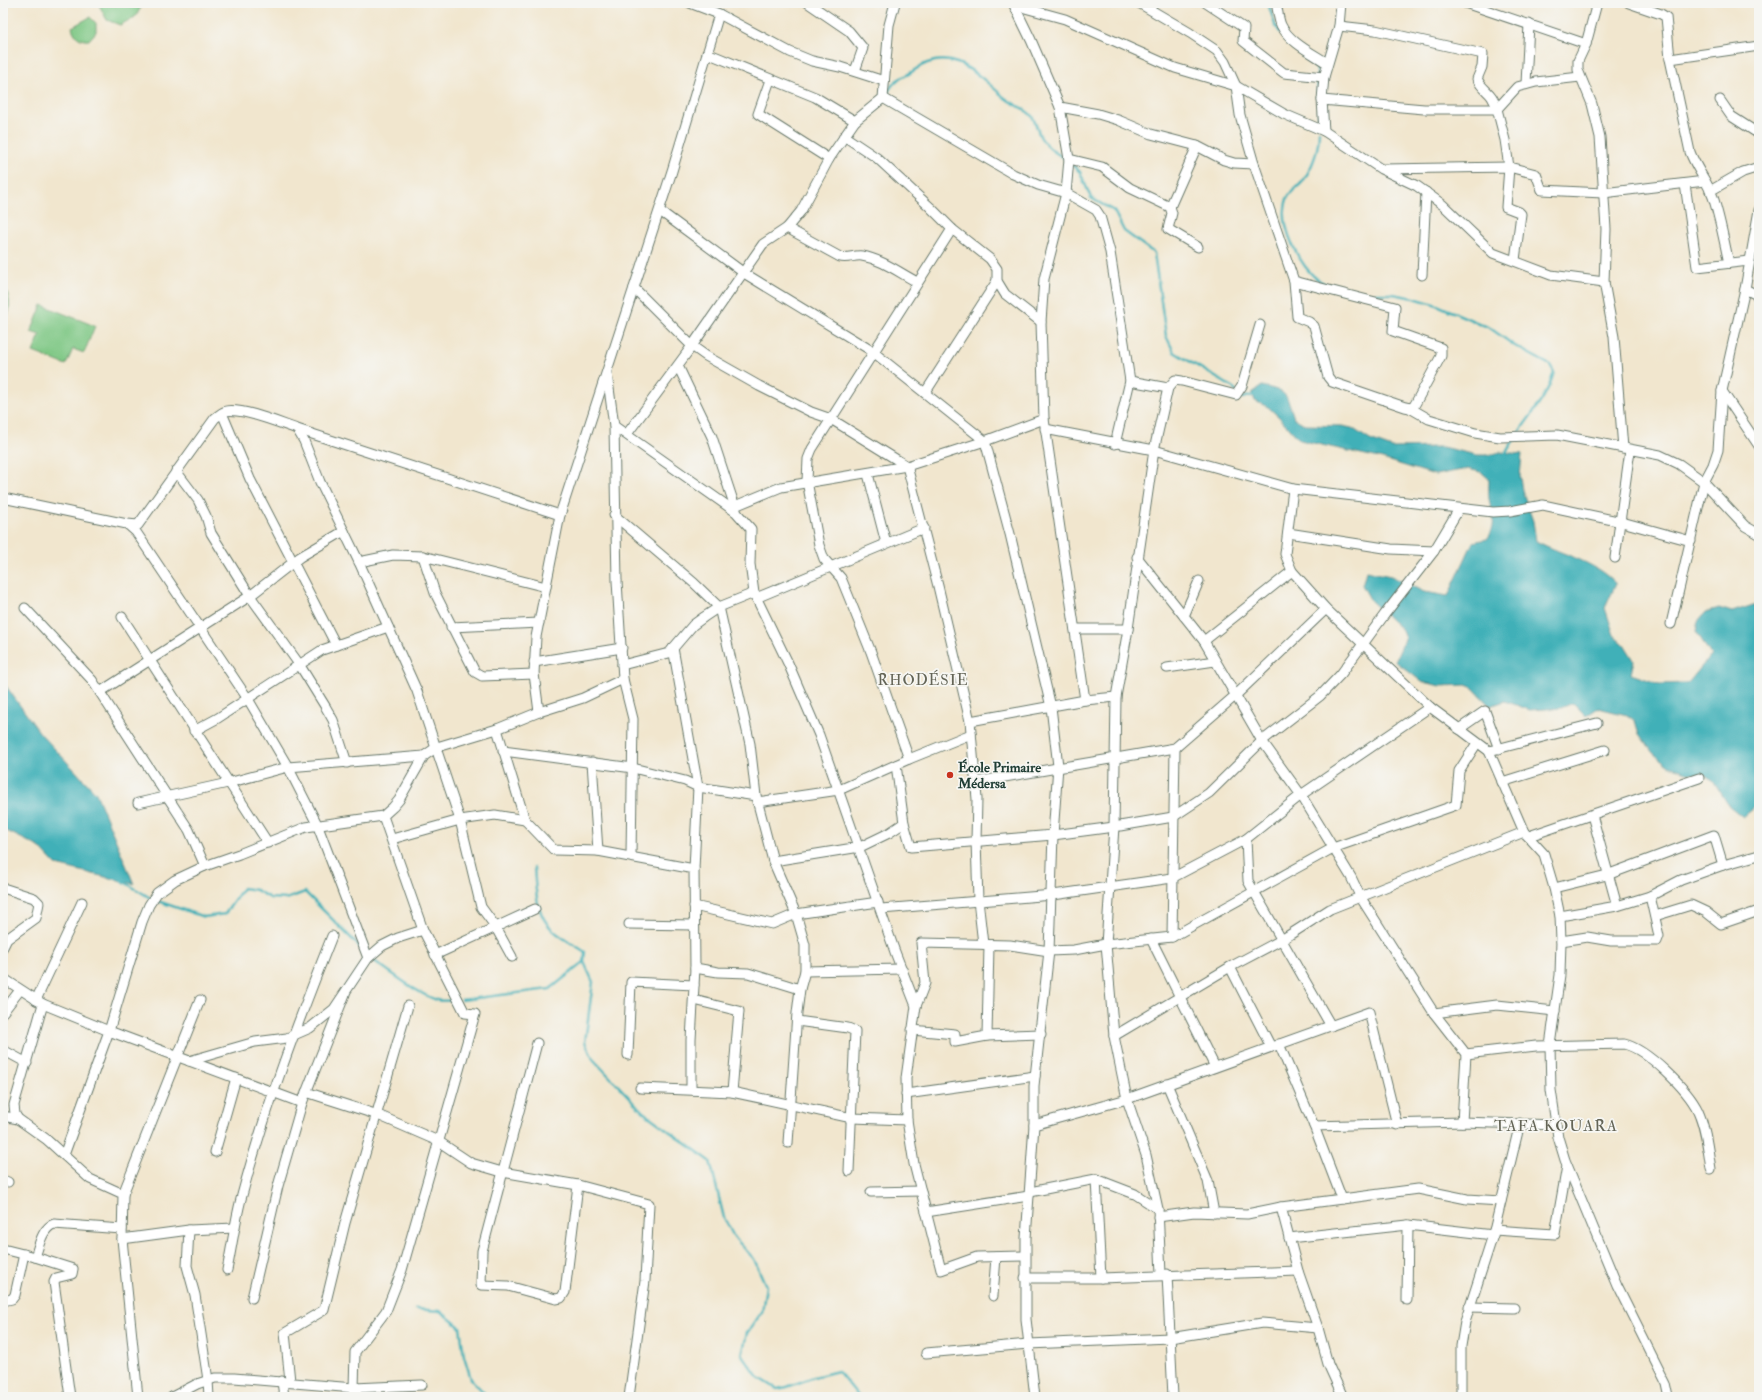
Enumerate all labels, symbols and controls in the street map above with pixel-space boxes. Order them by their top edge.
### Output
district label: RHODÉSIE [877,669,969,690]
place label: École Primaire Médersa [957,758,1041,792]
marker: École Primaire Médersa [945,770,955,780]
district label: TAFA KOUARA [1494,1116,1618,1136]

